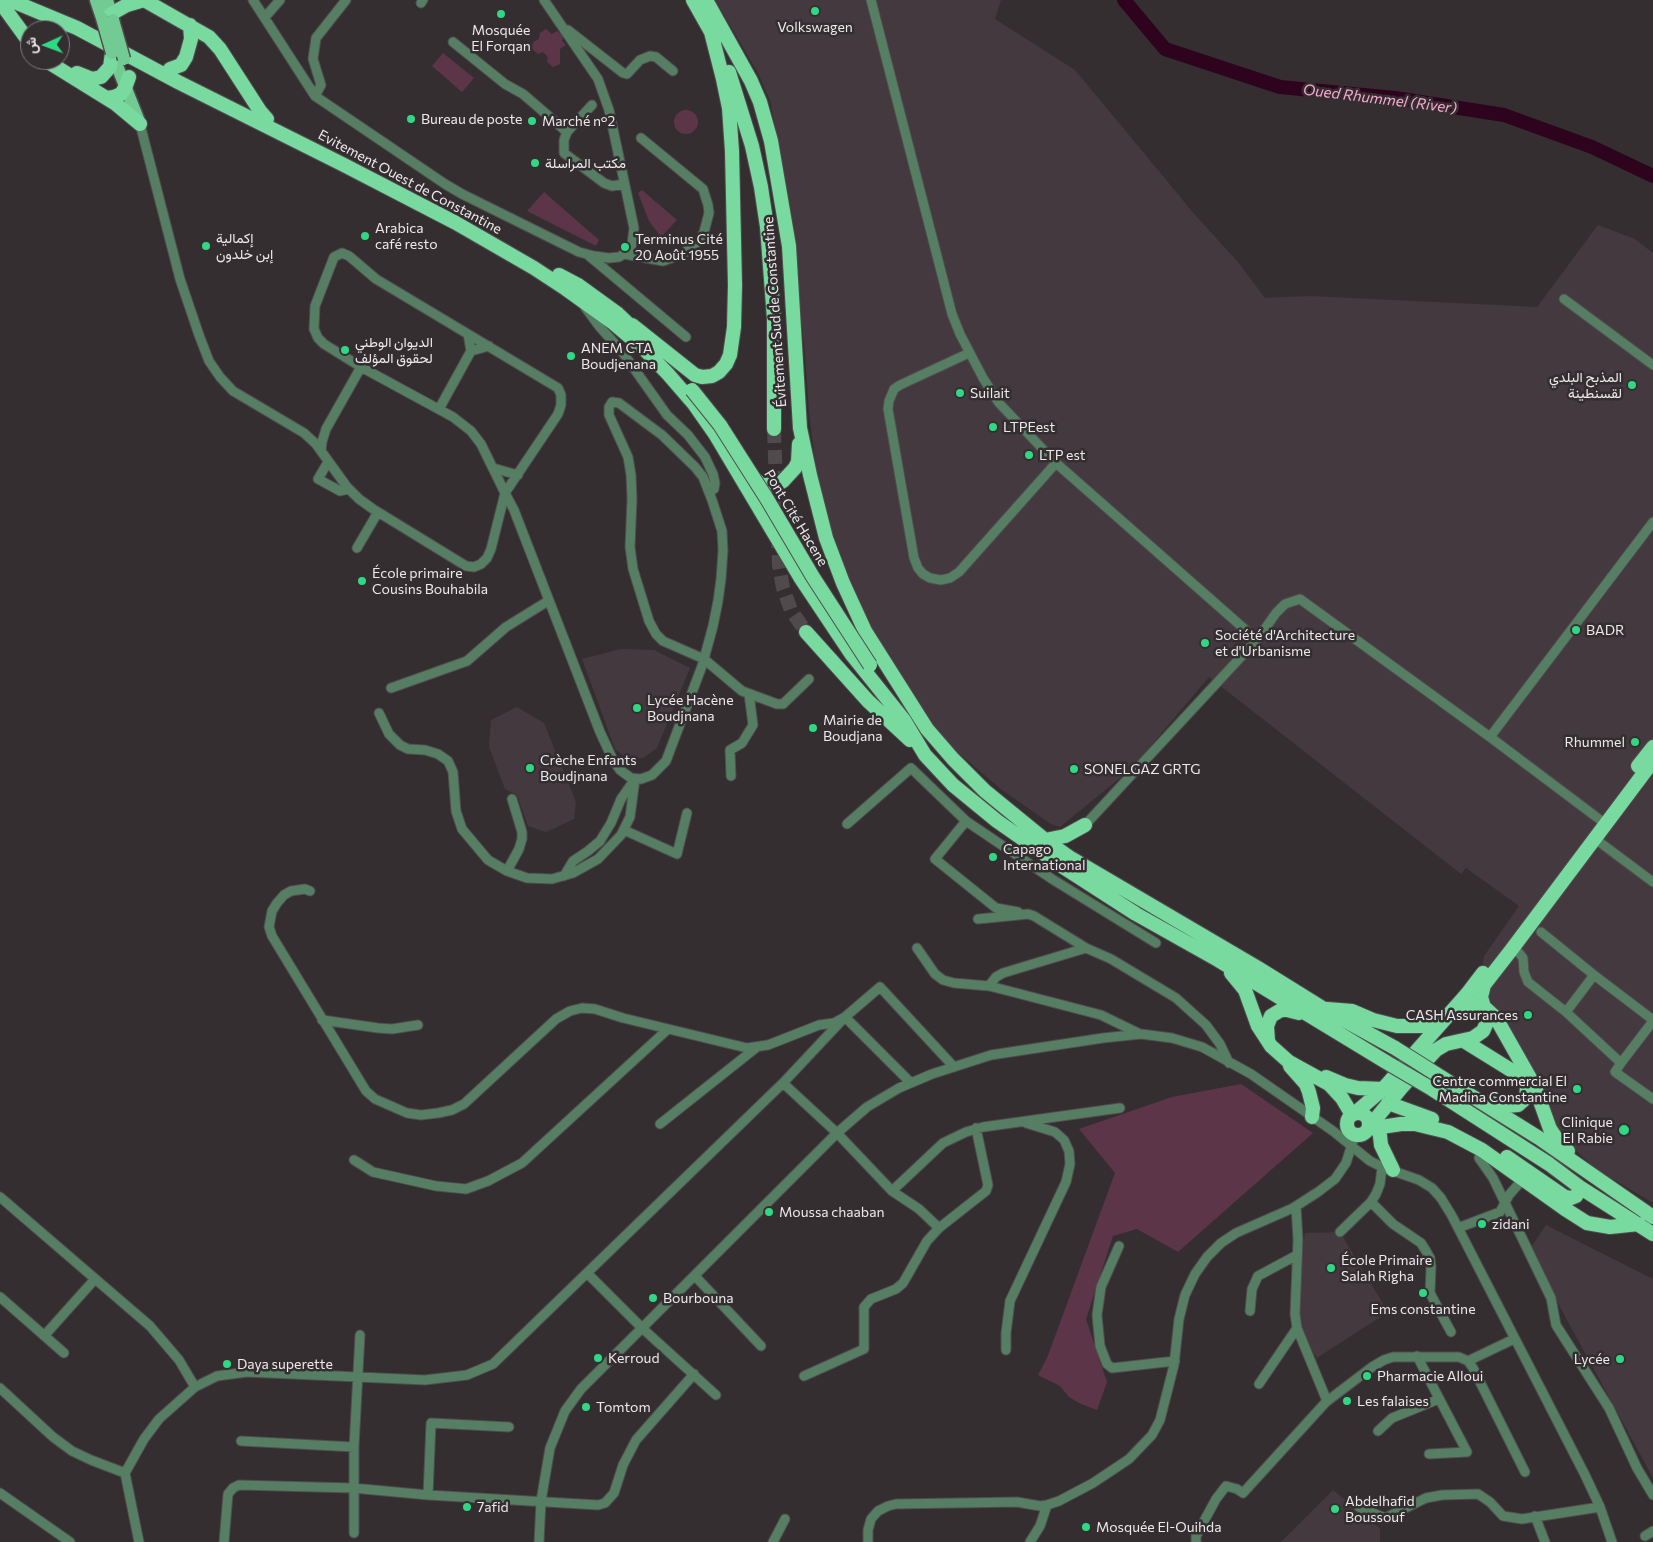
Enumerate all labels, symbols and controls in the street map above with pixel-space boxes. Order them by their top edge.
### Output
marker: Volkswagen [809,5,821,17]
marker: Mosquée El Forqan [495,8,507,20]
place label: Volkswagen [777,19,853,35]
north arrow [20,20,70,70]
place label: Mosquée El Forqan [471,22,531,54]
text: ش [22,37,39,54]
water label: Oued Rhummel (River) [1302,81,1458,117]
place label: Bureau de poste [421,111,522,127]
marker: Bureau de poste [405,113,417,125]
place label: Marché n°2 [542,113,615,129]
marker: Marché n°2 [526,115,538,127]
street label: Evitement Ouest de Constantine [315,126,505,238]
place label: مكتب المراسلة [545,155,626,171]
marker: مكتب المراسلة [529,157,541,169]
street label: Évitement Sud de Constantine [760,216,790,408]
place label: Arabica café resto [375,220,438,252]
place label: إكمالية إبن خلدون [216,230,273,262]
marker: Arabica café resto [359,230,371,242]
place label: Terminus Cité 20 Août 1955 [635,231,723,264]
marker: إكمالية إبن خلدون [200,240,212,252]
marker: Terminus Cité 20 Août 1955 [619,241,631,253]
place label: الديوان الوطني لحقوق المؤلف [355,334,433,367]
place label: ANEM CTA Boudjenana [581,340,656,372]
marker: الديوان الوطني لحقوق المؤلف [339,344,351,356]
marker: ANEM CTA Boudjenana [565,350,577,362]
place label: المذبح البلدي لقسنطينة [1549,369,1622,402]
marker: المذبح البلدي لقسنطينة [1626,379,1638,391]
place label: Suilait [970,385,1010,401]
marker: Suilait [954,387,966,399]
place label: LTPEest [1003,419,1055,435]
marker: LTPEest [987,421,999,433]
place label: LTP est [1039,447,1086,463]
marker: LTP est [1023,449,1035,461]
street label: Pont Cité Hacene [761,467,831,569]
place label: École primaire Cousins Bouhabila [372,565,488,598]
marker: École primaire Cousins Bouhabila [356,575,368,587]
place label: BADR [1586,622,1624,638]
marker: BADR [1570,624,1582,636]
place label: Société d'Architecture et d'Urbanisme [1215,627,1355,660]
marker: Société d'Architecture et d'Urbanisme [1199,637,1211,649]
place label: Lycée Hacène Boudjnana [647,692,734,724]
marker: Lycée Hacène Boudjnana [631,702,643,714]
place label: Mairie de Boudjana [823,712,883,744]
marker: Mairie de Boudjana [807,722,819,734]
place label: Rhummel [1564,734,1625,750]
marker: Rhummel [1629,736,1641,748]
place label: Crèche Enfants Boudjnana [540,752,637,784]
place label: SONELGAZ GRTG [1084,761,1200,777]
marker: Crèche Enfants Boudjnana [524,762,536,774]
marker: SONELGAZ GRTG [1068,763,1080,775]
place label: Capago International [1003,841,1085,874]
marker: Capago International [987,851,999,863]
place label: CASH Assurances [1406,1007,1518,1023]
marker: CASH Assurances [1522,1009,1534,1021]
place label: Centre commercial El Madina Constantine [1432,1073,1567,1106]
marker: Centre commercial El Madina Constantine [1571,1083,1583,1095]
place label: Clinique El Rabie [1561,1114,1613,1146]
marker: Clinique El Rabie [1617,1123,1631,1137]
place label: Moussa chaaban [779,1204,884,1220]
marker: Moussa chaaban [763,1206,775,1218]
place label: zidani [1492,1216,1530,1232]
marker: zidani [1476,1218,1488,1230]
place label: École Primaire Salah Righa [1341,1252,1432,1284]
marker: École Primaire Salah Righa [1325,1262,1337,1274]
marker: Ems constantine [1417,1287,1429,1299]
place label: Bourbouna [663,1290,734,1306]
marker: Bourbouna [647,1292,659,1304]
place label: Ems constantine [1370,1301,1476,1317]
place label: Kerroud [608,1350,659,1366]
place label: Lycée [1574,1351,1610,1367]
marker: Kerroud [592,1352,604,1364]
marker: Lycée [1614,1353,1626,1365]
place label: Daya superette [237,1356,333,1372]
marker: Daya superette [221,1358,233,1370]
place label: Pharmacie Alloui [1377,1368,1483,1384]
marker: Pharmacie Alloui [1361,1370,1373,1382]
place label: Les falaises [1357,1393,1429,1409]
marker: Les falaises [1341,1395,1353,1407]
place label: Tomtom [596,1399,651,1415]
marker: Tomtom [580,1401,592,1413]
place label: Abdelhafid Boussouf [1345,1493,1415,1525]
place label: 7afid [477,1499,509,1515]
marker: 7afid [461,1501,473,1513]
marker: Abdelhafid Boussouf [1329,1503,1341,1515]
place label: Mosquée El-Ouihda [1096,1519,1221,1535]
marker: Mosquée El-Ouihda [1080,1521,1092,1533]

